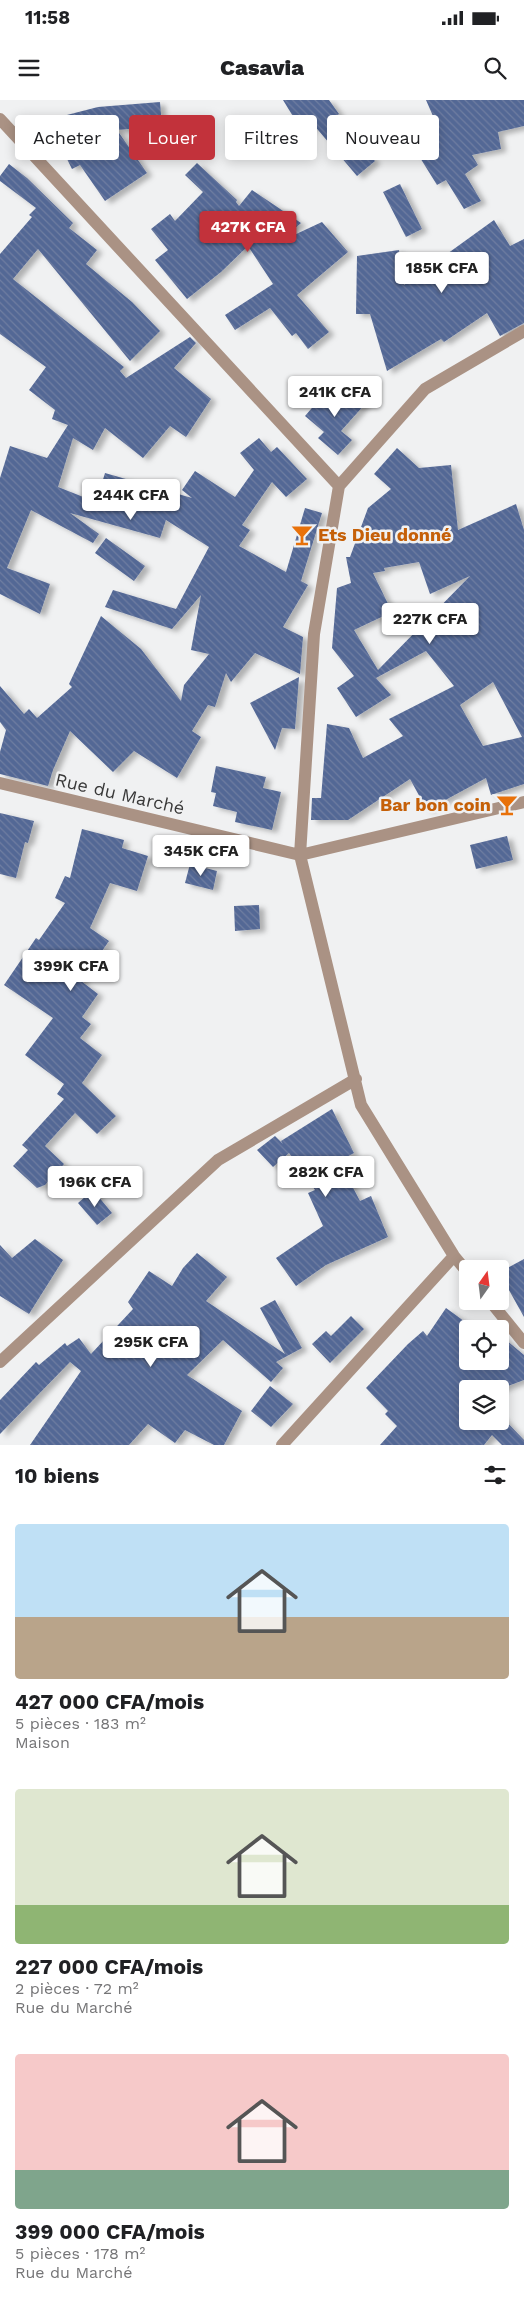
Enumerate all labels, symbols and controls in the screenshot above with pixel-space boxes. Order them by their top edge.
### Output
text: 11:58 [25,6,70,29]
icon: menu [15,54,43,82]
icon: search [481,54,509,82]
text: Casavia [220,55,304,80]
chip: Acheter [15,115,119,160]
chip: Louer [129,115,215,160]
chip: Filtres [225,115,317,160]
chip: Nouveau [327,115,439,160]
pin: 427K CFA [196,210,300,253]
text: 427K CFA [210,217,286,236]
pin: 185K CFA [390,252,494,294]
text: 185K CFA [406,258,478,277]
pin: 241K CFA [283,376,387,418]
text: 241K CFA [299,382,371,401]
pin: 244K CFA [79,478,183,521]
text: 244K CFA [93,485,169,504]
bar icon: Ets Dieu donné [289,522,315,548]
place label: Ets Dieu donné [318,524,451,545]
pin: 227K CFA [378,602,482,645]
text: 227K CFA [393,609,467,628]
street label: Rue du Marché [53,768,187,819]
bar icon: Bar bon coin [494,792,520,818]
place label: Bar bon coin [380,794,491,815]
pin: 345K CFA [149,834,253,877]
text: 345K CFA [163,841,239,860]
pin: 399K CFA [19,950,123,992]
text: 399K CFA [33,956,109,975]
pin: 282K CFA [274,1156,378,1198]
text: 282K CFA [288,1162,364,1181]
pin: 196K CFA [43,1166,147,1208]
text: 196K CFA [59,1172,131,1191]
north arrow [459,1260,509,1310]
map controls [459,1260,509,1430]
button: locate [459,1320,509,1370]
pin: 295K CFA [99,1326,203,1368]
text: 295K CFA [114,1332,188,1351]
button: layers [459,1380,509,1430]
icon: filters [481,1461,509,1489]
text: 10 biens [15,1463,99,1488]
icon: home [217,1556,307,1646]
text: 427 000 CFA/mois [15,1689,204,1714]
text: 5 pièces · 183 m² [15,1714,146,1733]
text: Maison [15,1733,70,1752]
icon: home [217,1821,307,1911]
text: 227 000 CFA/mois [15,1954,203,1979]
text: 2 pièces · 72 m² [15,1979,139,1998]
text: Rue du Marché [15,1998,132,2017]
icon: home [217,2086,307,2176]
text: 399 000 CFA/mois [15,2219,205,2244]
text: 5 pièces · 178 m² [15,2244,145,2263]
text: Rue du Marché [15,2263,132,2282]

